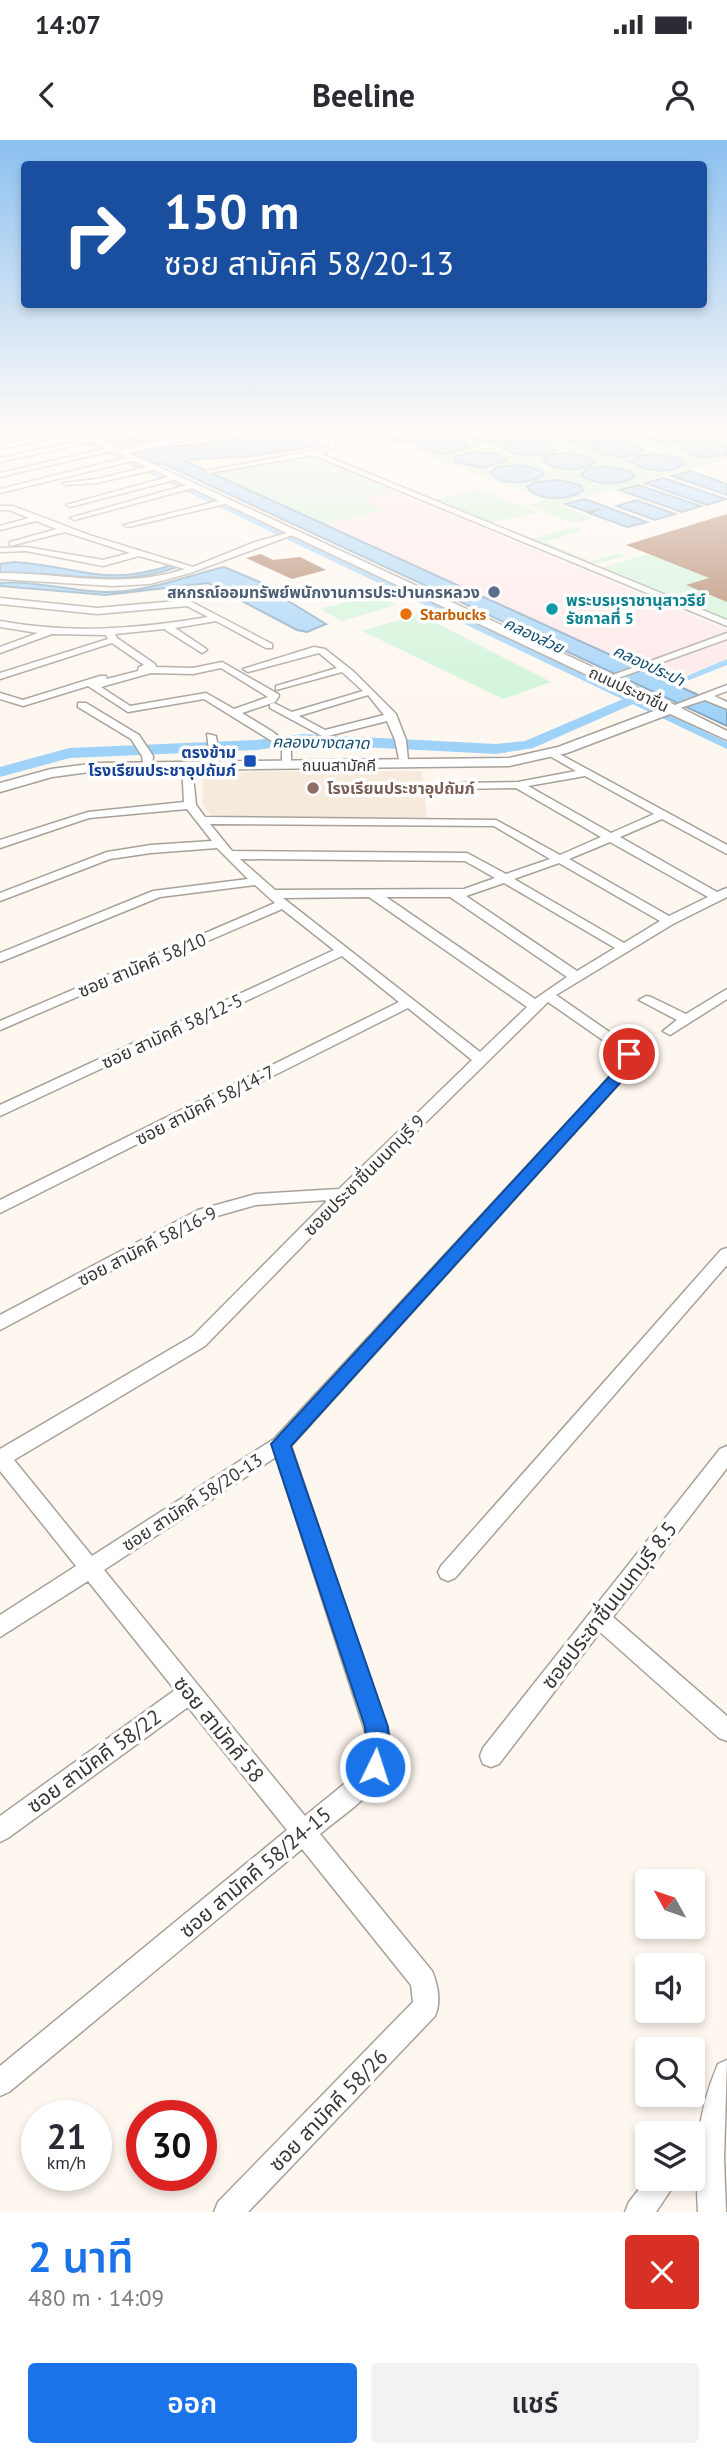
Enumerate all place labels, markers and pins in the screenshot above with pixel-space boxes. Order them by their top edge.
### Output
place label: สหกรณ์ออมทรัพย์พนักงานการประปานครหลวง [167,582,480,602]
marker: สหกรณ์ออมทรัพย์พนักงานการประปานครหลวง [486,584,502,600]
place label: พระบรมราชานุสาวรีย์ รัชกาลที่ 5 [566,590,706,628]
marker: พระบรมราชานุสาวรีย์ รัชกาลที่ 5 [544,601,560,617]
place label: Starbucks [420,604,487,624]
marker: Starbucks [398,606,414,622]
place label: ตรงข้าม โรงเรียนประชาอุปถัมภ์ [88,742,236,780]
marker: ตรงข้าม โรงเรียนประชาอุปถัมภ์ [242,753,258,769]
place label: โรงเรียนประชาอุปถัมภ์ [327,778,475,798]
marker: โรงเรียนประชาอุปถัมภ์ [305,780,321,796]
pin [599,1024,659,1084]

